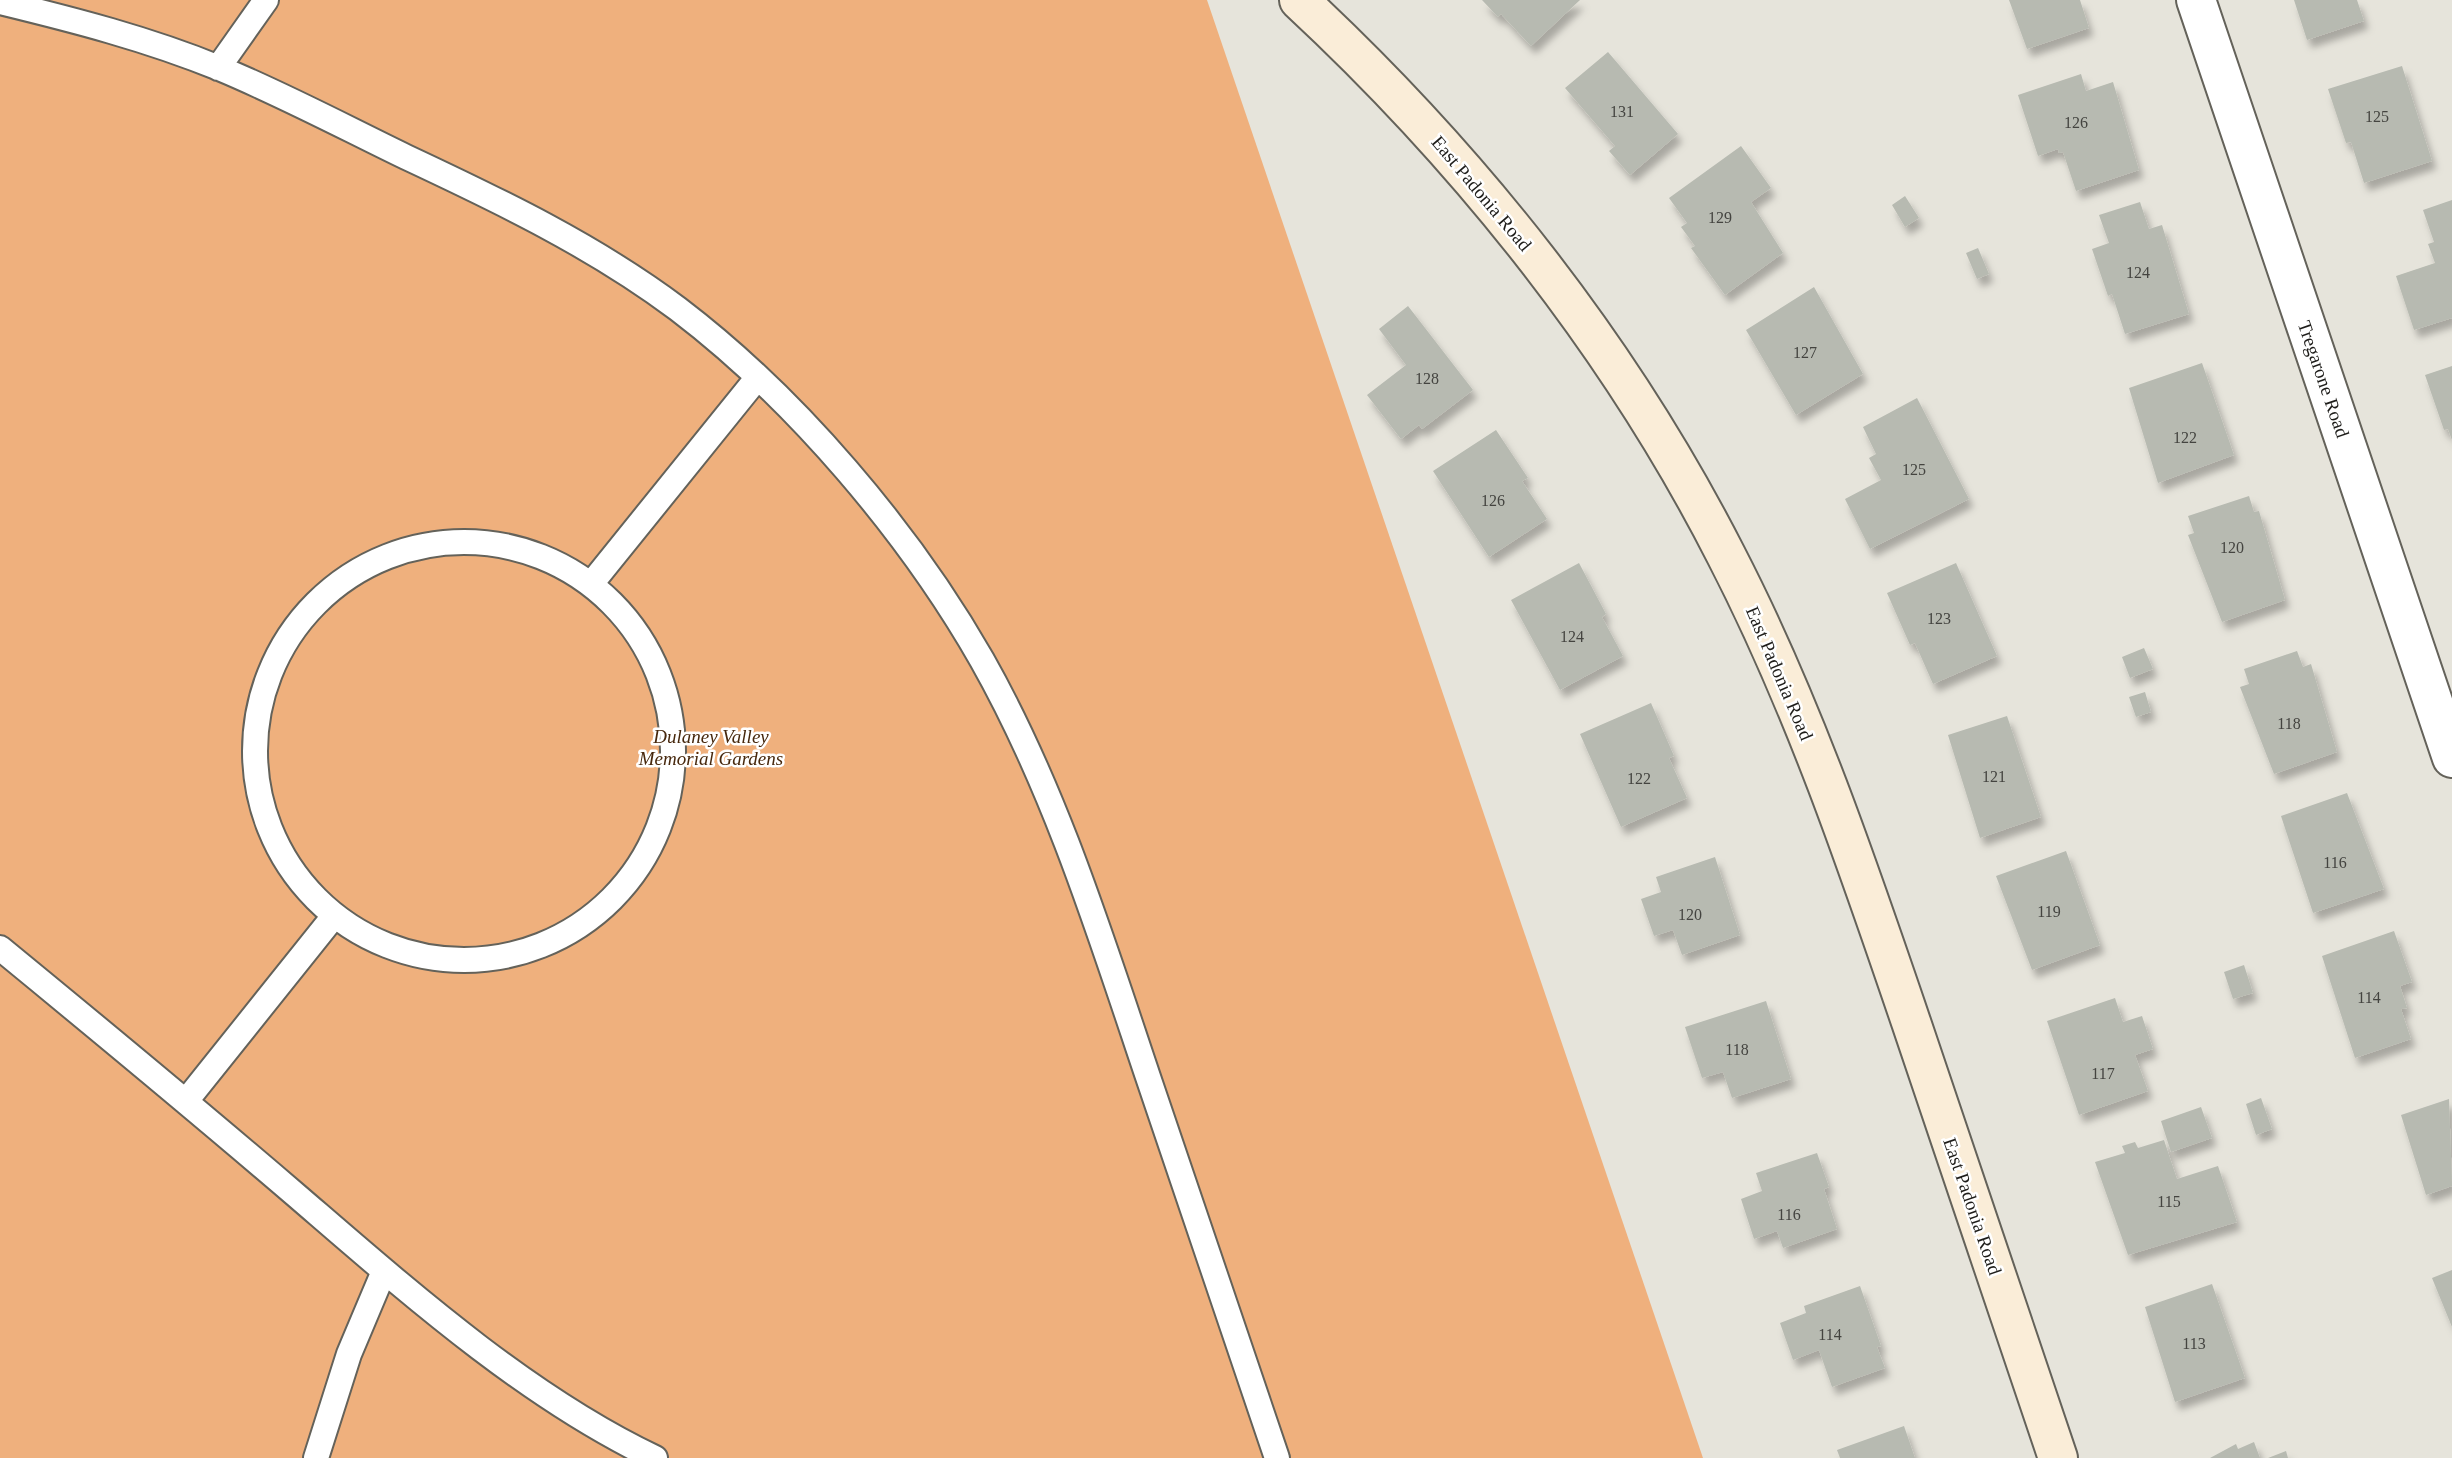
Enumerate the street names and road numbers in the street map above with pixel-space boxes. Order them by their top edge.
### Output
street label: East Padonia Road [1427,132,1536,255]
street label: Tregarone Road [2294,318,2354,441]
street label: East Padonia Road [1742,603,1817,744]
street label: East Padonia Road [1939,1135,2006,1278]

